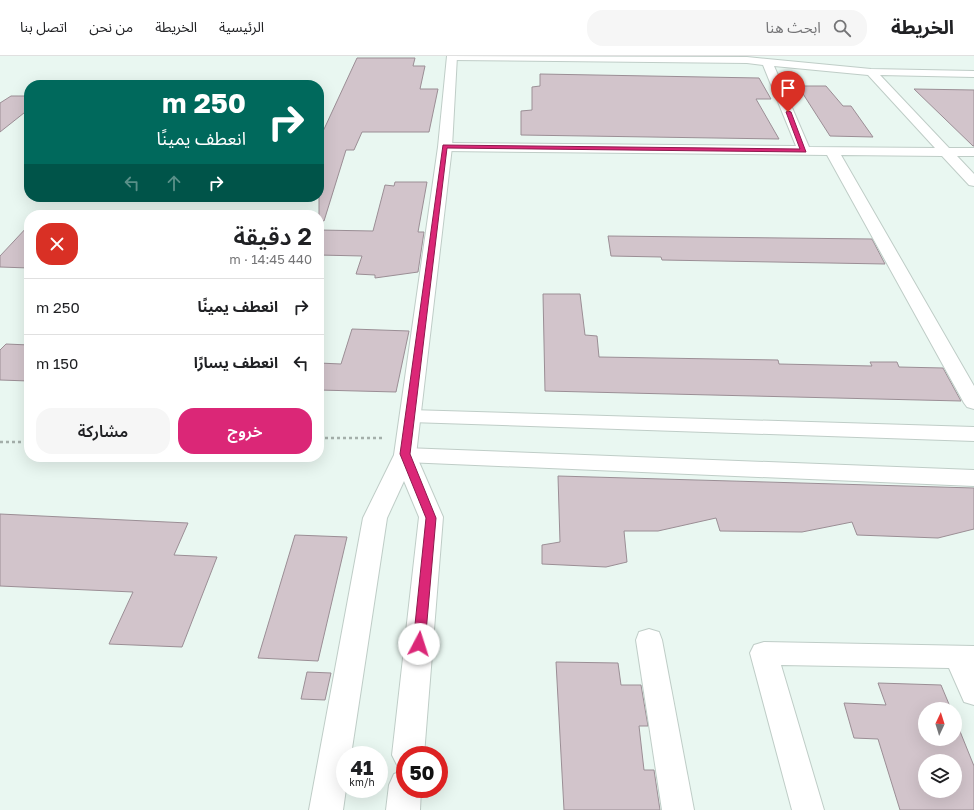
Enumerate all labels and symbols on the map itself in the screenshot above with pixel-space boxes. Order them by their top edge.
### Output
pin [771,71,805,112]
position arrow [398,623,440,665]
north arrow [918,702,962,746]
speed limit sign: 50 [396,746,448,798]

